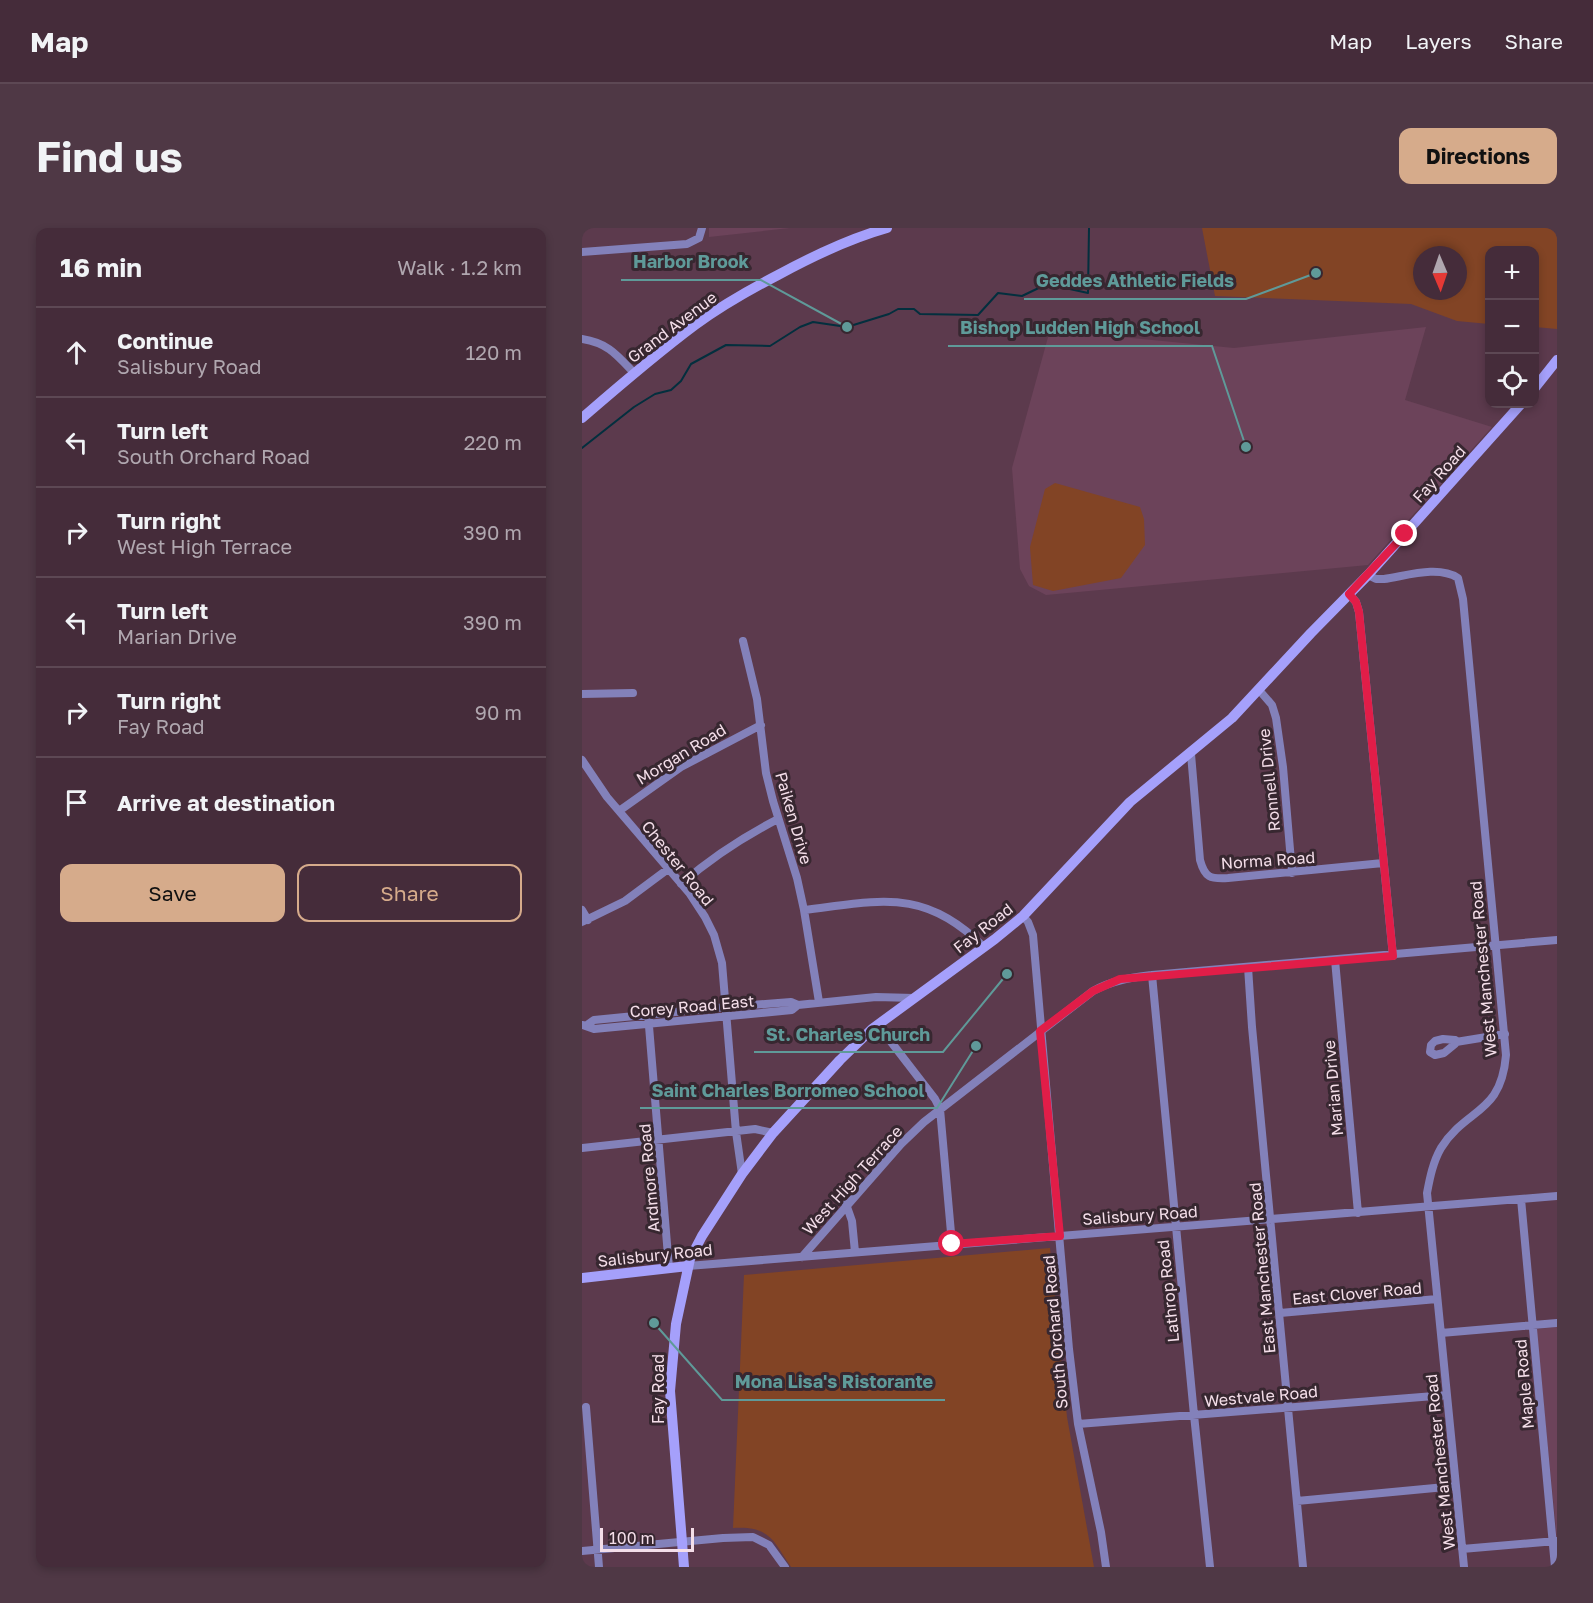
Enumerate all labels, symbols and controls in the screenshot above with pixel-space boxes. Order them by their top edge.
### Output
text: Map [30,25,88,58]
text: Map [1329,28,1372,54]
text: Layers [1405,28,1472,54]
text: Share [1505,28,1563,54]
button: Directions [1399,128,1557,184]
text: Find us [36,131,183,181]
callout: Harbor Brook [621,244,761,280]
north arrow [1413,246,1467,300]
map controls [1485,246,1539,408]
button: + [1485,246,1539,300]
text: Harbor Brook [633,250,750,272]
text: 16 min [60,252,142,283]
text: Walk · 1.2 km [397,255,522,279]
callout: Geddes Athletic Fields [1024,263,1246,299]
text: Geddes Athletic Fields [1036,269,1234,291]
street label: Grand Avenue [623,287,721,367]
button: − [1485,300,1539,354]
callout: Bishop Ludden High School [948,310,1212,346]
text: Bishop Ludden High School [960,316,1200,338]
text: Continue [117,327,213,354]
icon: ahead [60,336,93,369]
text: 120 m [466,340,522,364]
text: Salisbury Road [117,354,261,378]
button: locate [1485,354,1539,408]
text: Turn left [117,417,208,444]
icon: left [60,426,93,459]
text: 220 m [464,430,522,454]
street label: Fay Road [1408,441,1470,507]
text: South Orchard Road [117,444,310,468]
text: Turn right [117,507,221,534]
icon: right [60,516,93,549]
text: 390 m [463,520,522,544]
route end [1391,520,1417,546]
text: West High Terrace [117,534,292,558]
text: Turn left [117,597,208,624]
icon: left [60,606,93,639]
text: 390 m [463,610,522,634]
text: Marian Drive [117,624,237,648]
text: Turn right [117,687,221,714]
icon: right [60,696,93,729]
text: 90 m [475,700,522,724]
text: Fay Road [117,714,205,738]
street label: Morgan Road [632,719,730,789]
street label: Ronnell Drive [1254,728,1284,832]
street label: Paiken Drive [771,770,817,866]
icon: arrive [60,786,93,819]
text: Arrive at destination [117,789,335,816]
street label: Chester Road [638,816,718,910]
street label: Norma Road [1220,847,1316,873]
button: Save [60,864,285,922]
button: Share [297,864,522,922]
street label: West Manchester Road [1465,880,1501,1058]
street label: Fay Road [949,899,1017,957]
street label: Corey Road East [629,991,755,1021]
callout: St. Charles Church [754,1016,943,1052]
text: St. Charles Church [766,1023,930,1045]
street label: Marian Drive [1319,1039,1347,1137]
callout: Saint Charles Borromeo School [640,1072,937,1108]
text: Saint Charles Borromeo School [652,1079,924,1101]
street label: West High Terrace [798,1121,906,1239]
street label: Ardmore Road [634,1123,664,1233]
street label: East Manchester Road [1245,1182,1279,1354]
street label: Salisbury Road [1082,1201,1198,1229]
route start [938,1230,964,1256]
street label: Salisbury Road [596,1239,714,1271]
street label: Lathrop Road [1153,1239,1183,1343]
street label: South Orchard Road [1038,1254,1072,1410]
street label: East Clover Road [1291,1277,1423,1309]
street label: Maple Road [1510,1338,1538,1430]
street label: Fay Road [648,1354,668,1424]
callout: Mona Lisa's Ristorante [722,1364,945,1400]
text: Mona Lisa's Ristorante [735,1370,934,1392]
street label: West Manchester Road [1421,1373,1459,1551]
street label: Westvale Road [1203,1381,1319,1411]
scale bar [600,1525,694,1552]
text: 100 m [609,1528,655,1548]

